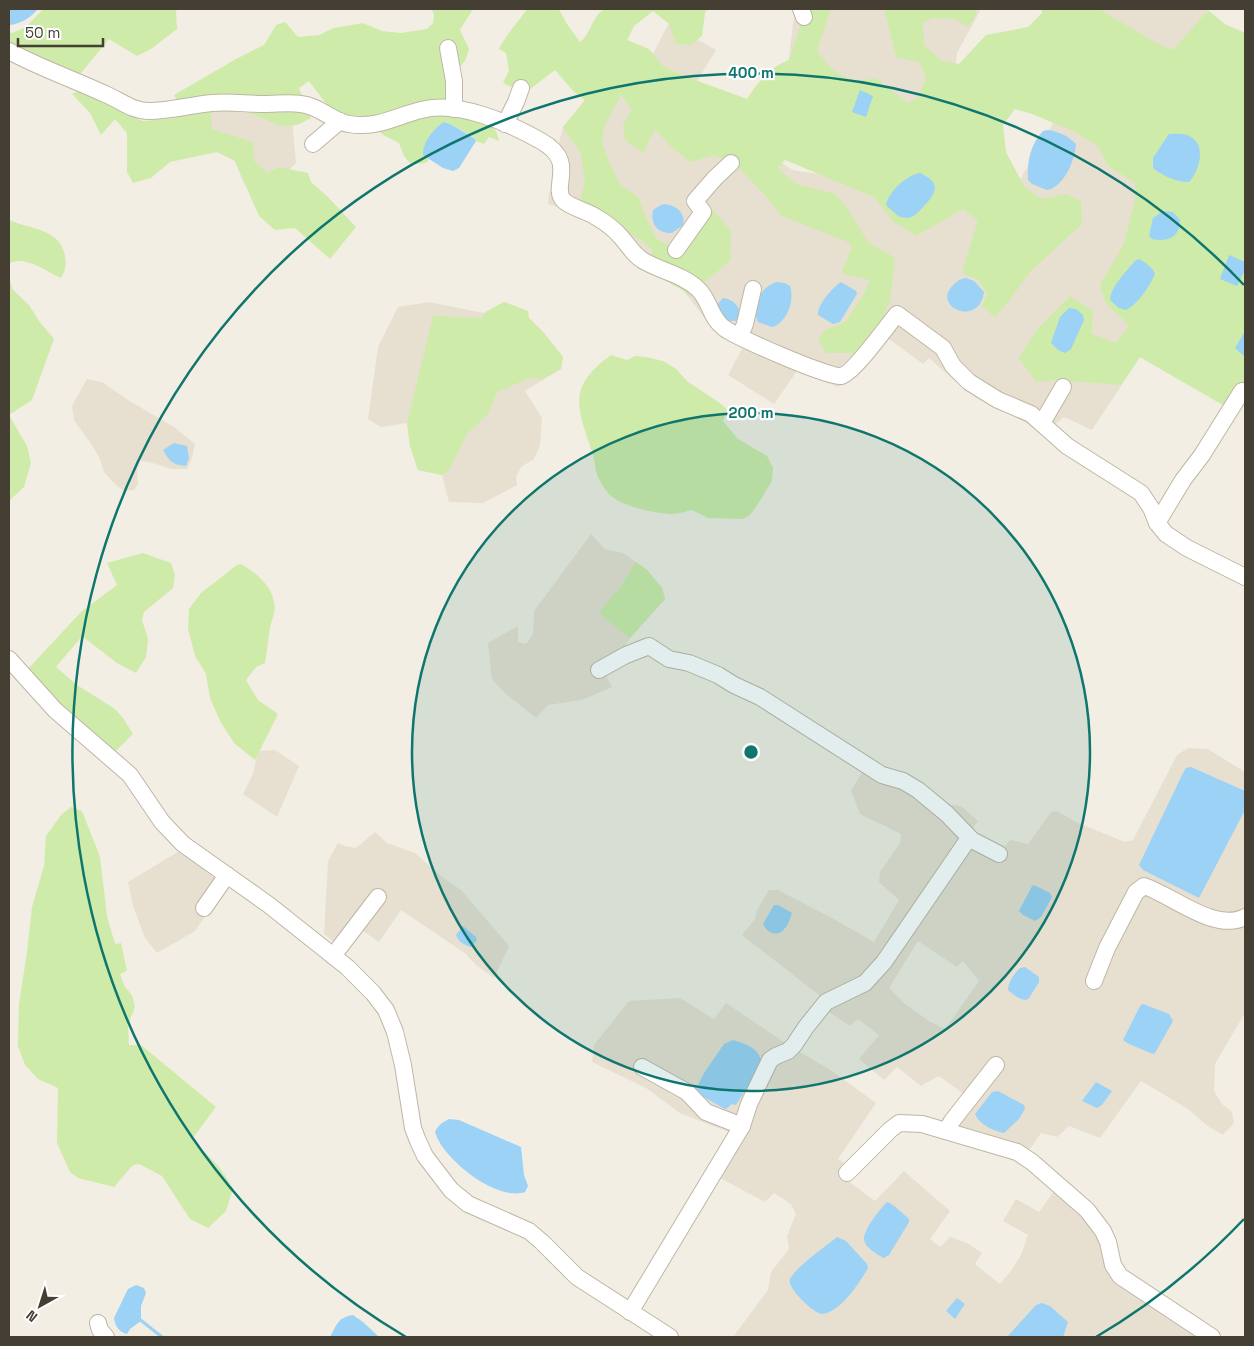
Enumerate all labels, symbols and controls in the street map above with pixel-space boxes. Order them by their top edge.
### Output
scale bar [18,15,102,47]
text: 50 m [25,23,60,42]
text: 400 m [728,63,774,82]
text: 200 m [729,403,773,422]
centre of rings [742,743,760,761]
north arrow [15,1281,65,1331]
text: N [23,1306,41,1326]

